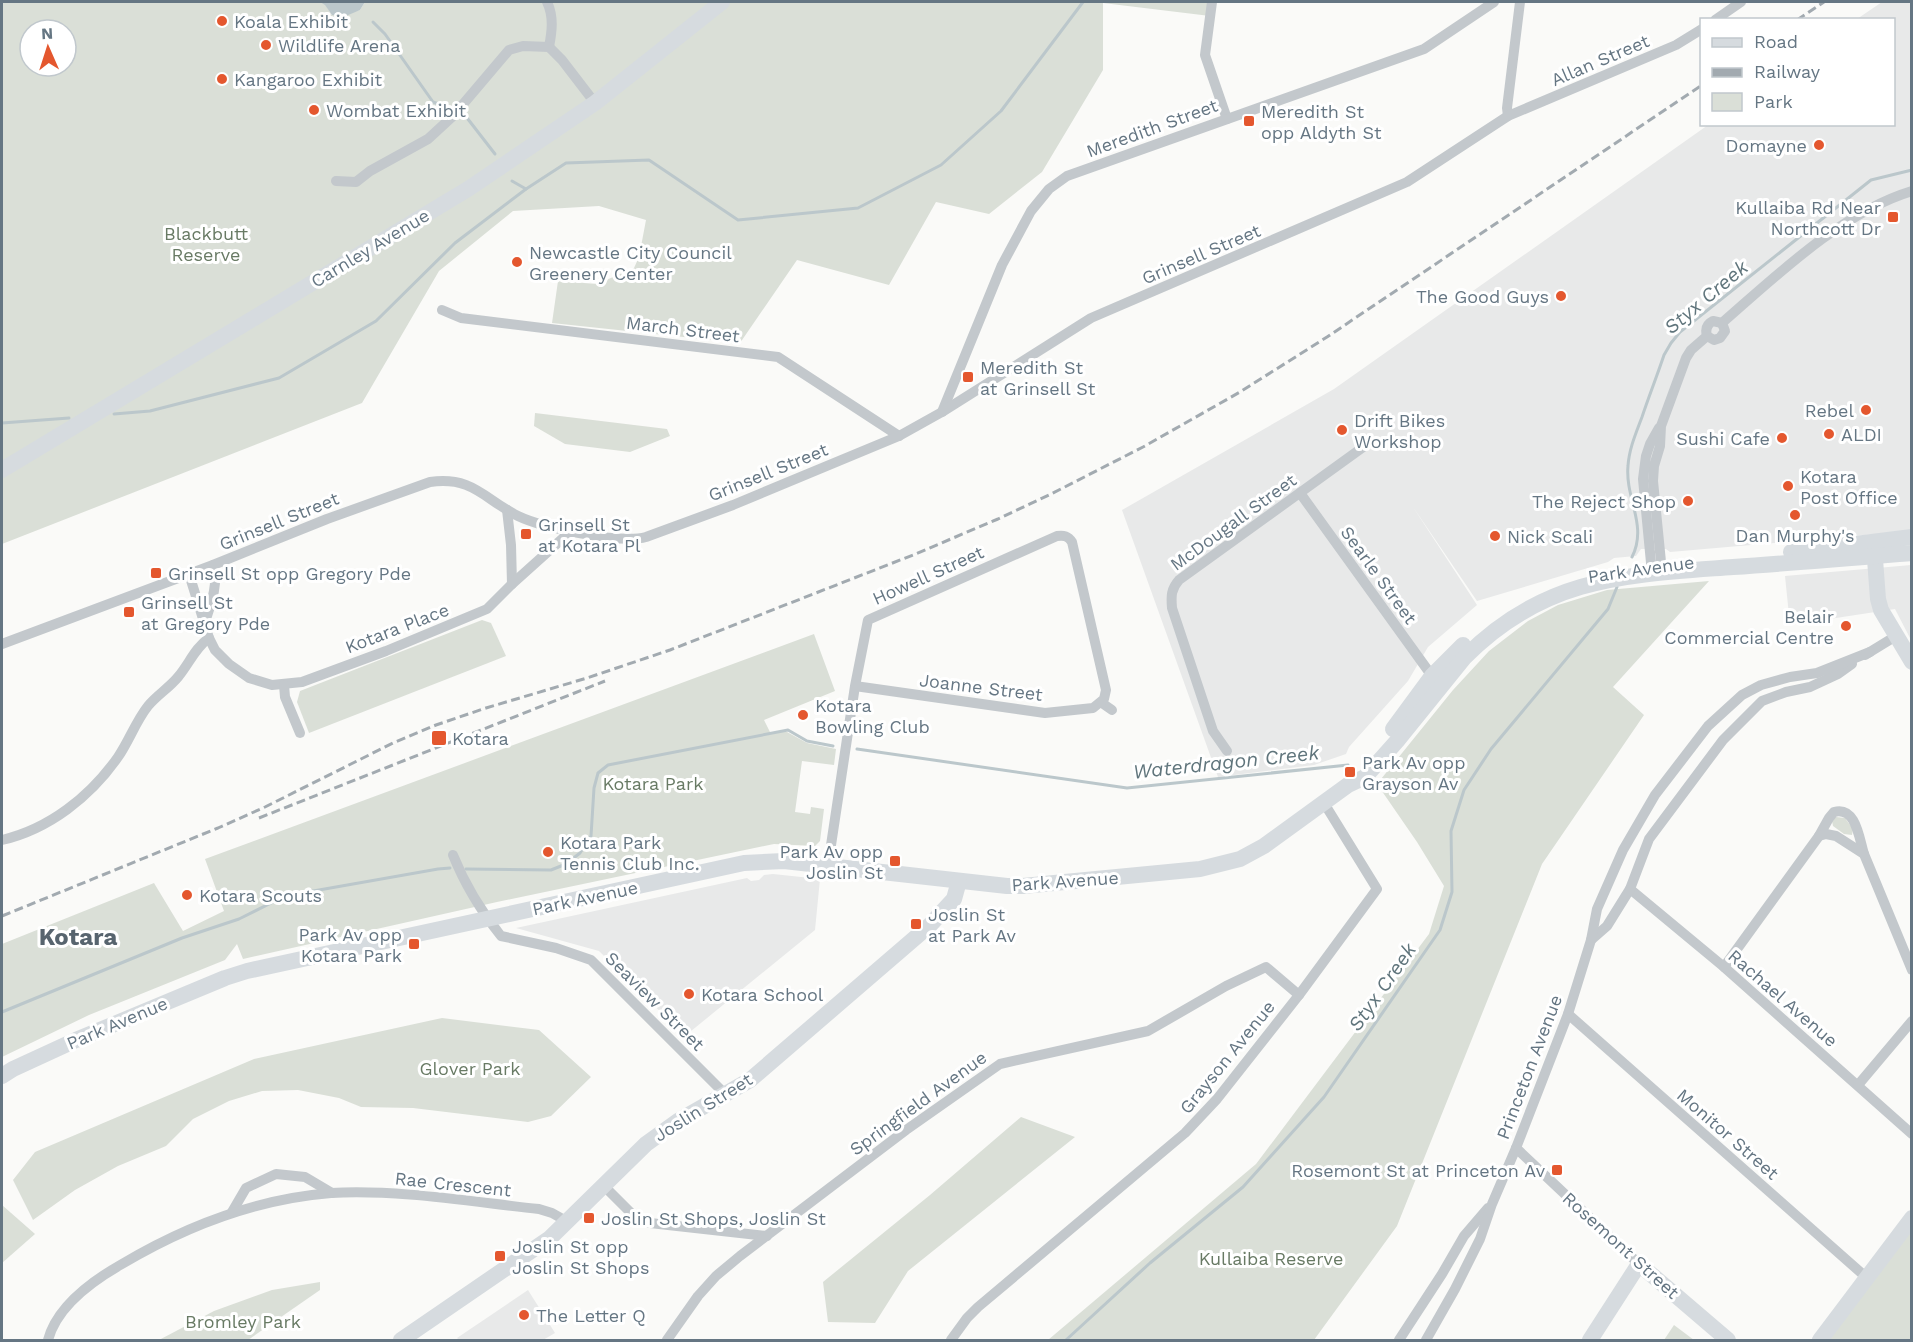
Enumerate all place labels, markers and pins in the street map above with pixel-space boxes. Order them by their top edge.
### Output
place label: Koala Exhibit [234,11,349,32]
marker: Koala Exhibit [215,14,229,28]
place label: Wildlife Arena [278,35,400,56]
marker: Wildlife Arena [259,38,273,52]
place label: Kangaroo Exhibit [234,69,383,90]
marker: Kangaroo Exhibit [215,72,229,86]
place label: Wombat Exhibit [326,100,467,121]
place label: Meredith St opp Aldyth St [1261,101,1382,143]
marker: Wombat Exhibit [307,103,321,117]
marker: Meredith St opp Aldyth St [1242,114,1256,128]
place label: Domayne [1726,135,1807,156]
marker: Domayne [1812,138,1826,152]
place label: Kullaiba Rd Near Northcott Dr [1735,197,1881,239]
marker: Kullaiba Rd Near Northcott Dr [1886,210,1900,224]
place label: Newcastle City Council Greenery Center [529,242,732,284]
marker: Newcastle City Council Greenery Center [510,255,524,269]
place label: The Good Guys [1416,286,1549,307]
marker: The Good Guys [1554,289,1568,303]
place label: Meredith St at Grinsell St [980,357,1096,399]
marker: Meredith St at Grinsell St [961,370,975,384]
place label: Rebel [1805,400,1854,421]
marker: Rebel [1859,403,1873,417]
place label: Drift Bikes Workshop [1354,410,1445,452]
marker: Drift Bikes Workshop [1335,423,1349,437]
place label: ALDI [1841,424,1882,445]
marker: ALDI [1822,427,1836,441]
place label: Sushi Cafe [1676,428,1770,449]
marker: Sushi Cafe [1775,431,1789,445]
place label: Kotara Post Office [1800,466,1898,508]
marker: Kotara Post Office [1781,479,1795,493]
place label: The Reject Shop [1532,491,1676,512]
marker: The Reject Shop [1681,494,1695,508]
marker: Dan Murphy's [1788,508,1802,522]
place label: Grinsell St at Kotara Pl [538,514,641,556]
place label: Dan Murphy's [1735,525,1855,546]
place label: Nick Scali [1507,526,1593,547]
marker: Grinsell St at Kotara Pl [519,527,533,541]
marker: Nick Scali [1488,529,1502,543]
place label: Grinsell St opp Gregory Pde [168,563,411,584]
marker: Grinsell St opp Gregory Pde [149,566,163,580]
place label: Grinsell St at Gregory Pde [141,592,270,634]
marker: Grinsell St at Gregory Pde [122,605,136,619]
place label: Belair Commercial Centre [1664,606,1834,648]
marker: Belair Commercial Centre [1839,619,1853,633]
place label: Kotara Bowling Club [815,695,930,737]
marker: Kotara Bowling Club [796,708,810,722]
place label: Kotara [452,728,509,749]
marker: Kotara [430,729,448,747]
place label: Park Av opp Grayson Av [1362,752,1465,794]
marker: Park Av opp Grayson Av [1343,765,1357,779]
place label: Kotara Park Tennis Club Inc. [560,832,700,874]
place label: Park Av opp Joslin St [780,841,883,883]
marker: Kotara Park Tennis Club Inc. [541,845,555,859]
marker: Park Av opp Joslin St [888,854,902,868]
place label: Kotara Scouts [199,885,322,906]
marker: Kotara Scouts [180,888,194,902]
place label: Joslin St at Park Av [928,904,1017,946]
marker: Joslin St at Park Av [909,917,923,931]
place label: Park Av opp Kotara Park [299,924,402,966]
marker: Park Av opp Kotara Park [407,937,421,951]
place label: Kotara School [701,984,824,1005]
marker: Kotara School [682,987,696,1001]
place label: Rosemont St at Princeton Av [1291,1160,1546,1181]
marker: Rosemont St at Princeton Av [1550,1163,1564,1177]
place label: Joslin St Shops, Joslin St [601,1208,826,1229]
marker: Joslin St Shops, Joslin St [582,1211,596,1225]
place label: Joslin St opp Joslin St Shops [512,1236,649,1278]
marker: Joslin St opp Joslin St Shops [493,1249,507,1263]
place label: The Letter Q [536,1305,646,1326]
marker: The Letter Q [517,1308,531,1322]

